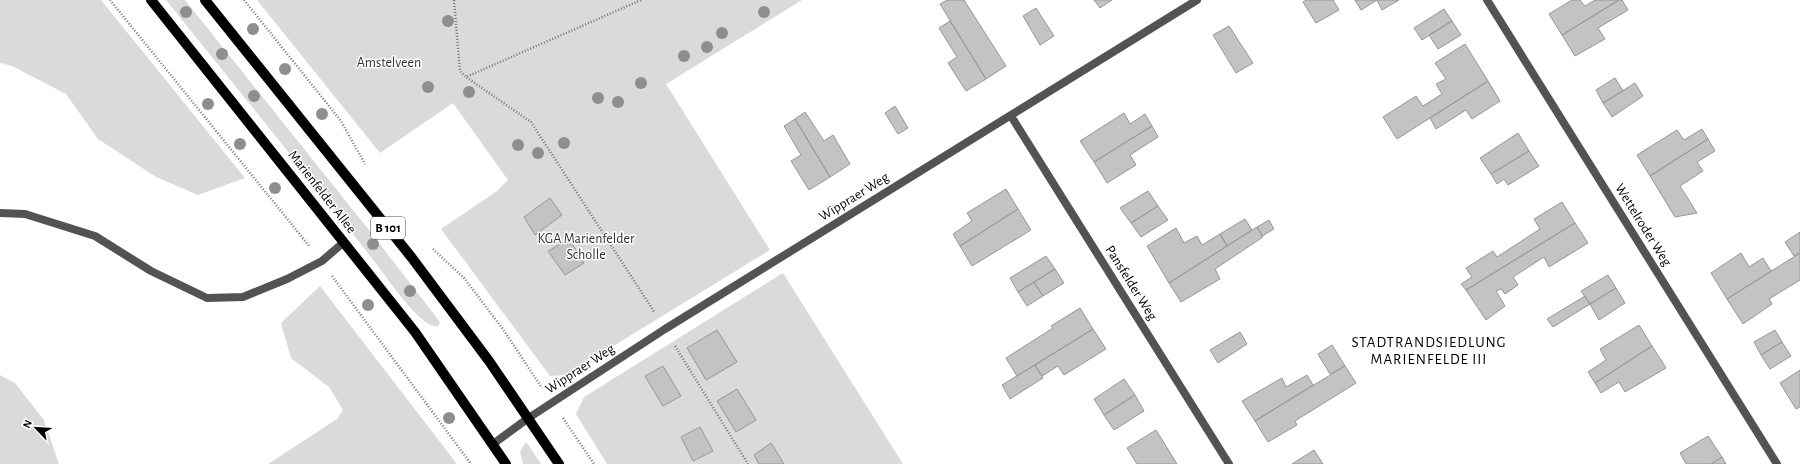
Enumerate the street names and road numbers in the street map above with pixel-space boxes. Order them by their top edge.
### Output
street label: Marienfelder Allee [285,148,359,236]
street label: Wippraer Weg [817,170,891,224]
street label: Wettelroder Weg [1612,181,1674,269]
road number: B 101 [371,217,405,239]
street label: Pansfelder Weg [1103,243,1160,323]
street label: Wippraer Weg [543,341,617,396]

